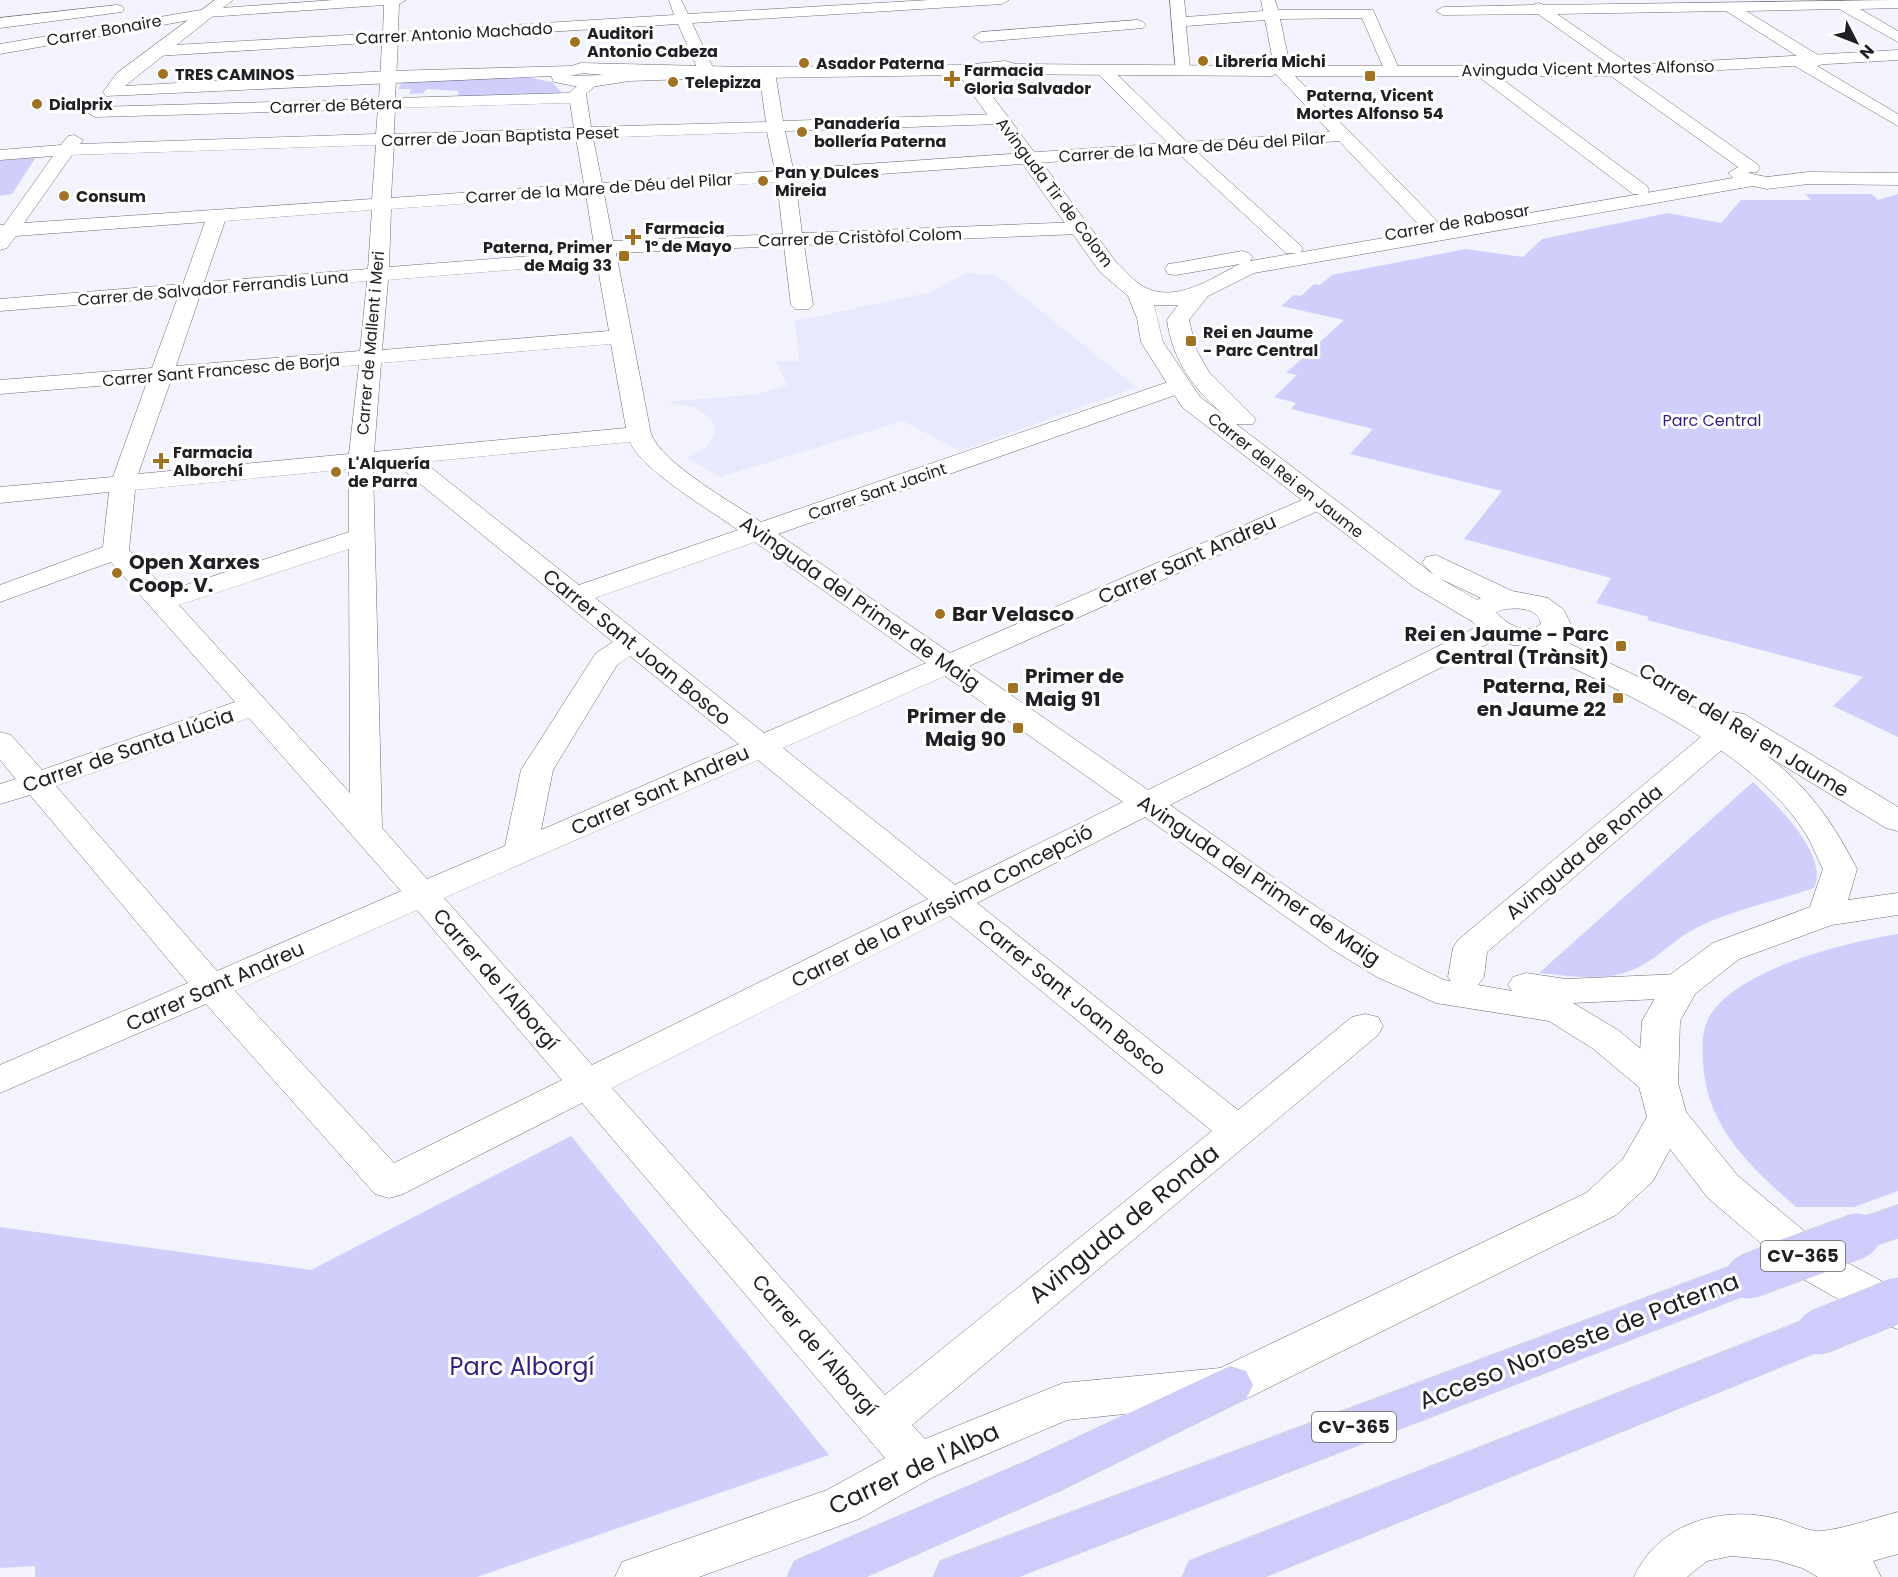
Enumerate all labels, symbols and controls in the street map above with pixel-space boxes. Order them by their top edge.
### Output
street label: Carrer Bonaire [45,9,163,52]
north arrow [1826,12,1886,72]
street label: Carrer Antonio Machado [355,17,553,50]
place label: Auditori Antonio Cabeza [587,22,718,63]
marker: Auditori Antonio Cabeza [568,35,582,49]
text: N [1854,40,1879,64]
place label: Librería Michi [1215,50,1326,73]
place label: Asador Paterna [816,52,945,75]
marker: Librería Michi [1196,54,1210,68]
street label: Avinguda Vicent Mortes Alfonso [1461,55,1715,82]
marker: Asador Paterna [797,56,811,70]
place label: Farmacia Gloria Salvador [964,59,1091,100]
place label: TRES CAMINOS [175,63,295,86]
marker: TRES CAMINOS [156,67,170,81]
marker: Paterna, Vicent Mortes Alfonso 54 [1363,69,1377,83]
place label: Telepizza [685,71,761,94]
marker: Farmacia Gloria Salvador [945,72,959,86]
marker: Telepizza [666,75,680,89]
place label: Paterna, Vicent Mortes Alfonso 54 [1296,84,1444,125]
street label: Carrer de Bétera [269,92,403,119]
place label: Dialprix [49,93,113,116]
marker: Dialprix [30,97,44,111]
place label: Panadería bollería Paterna [814,112,946,153]
street label: Avinguda Tir de Colom [991,113,1119,272]
street label: Carrer de Joan Baptista Peset [381,121,620,152]
marker: Panadería bollería Paterna [795,125,809,139]
street label: Carrer de la Mare de Déu del Pilar [1058,127,1326,168]
place label: Pan y Dulces Mireia [775,161,879,202]
street label: Carrer de la Mare de Déu del Pilar [465,168,733,209]
marker: Pan y Dulces Mireia [756,174,770,188]
place label: Consum [76,185,146,208]
marker: Consum [57,189,71,203]
street label: Carrer de Rabosar [1383,198,1531,247]
place label: Farmacia 1º de Mayo [645,217,732,258]
street label: Carrer de Cristòfol Colom [758,222,962,253]
marker: Farmacia 1º de Mayo [626,230,640,244]
place label: Paterna, Primer de Maig 33 [483,236,612,277]
marker: Paterna, Primer de Maig 33 [617,249,631,263]
street label: Carrer de Mallent i Meri [351,250,390,436]
street label: Carrer de Salvador Ferrandis Luna [77,265,350,312]
place label: Rei en Jaume - Parc Central [1203,321,1318,362]
marker: Rei en Jaume - Parc Central [1184,334,1198,348]
street label: Carrer Sant Francesc de Borja [101,349,341,392]
street label: Carrer del Rei en Jaume [1203,407,1369,544]
park label: Parc Central [1662,409,1762,432]
place label: Farmacia Alborchí [173,441,253,482]
place label: L'Alquería de Parra [348,452,430,493]
marker: Farmacia Alborchí [154,454,168,468]
street label: Carrer Sant Jacint [805,457,950,526]
marker: L'Alquería de Parra [329,465,343,479]
street label: Carrer Sant Andreu [1093,507,1281,611]
street label: Avinguda del Primer de Maig [734,509,986,697]
place label: Open Xarxes Coop. V. [129,548,260,599]
street label: Carrer Sant Joan Bosco [537,562,737,732]
marker: Open Xarxes Coop. V. [110,566,124,580]
place label: Bar Velasco [952,600,1074,628]
marker: Bar Velasco [933,607,947,621]
place label: Rei en Jaume - Parc Central (Trànsit) [1405,620,1609,671]
marker: Rei en Jaume - Parc Central (Trànsit) [1614,639,1628,653]
street label: Carrer del Rei en Jaume [1634,656,1854,804]
place label: Primer de Maig 91 [1025,662,1124,713]
place label: Paterna, Rei en Jaume 22 [1477,672,1606,723]
marker: Primer de Maig 91 [1006,681,1020,695]
marker: Paterna, Rei en Jaume 22 [1611,691,1625,705]
street label: Carrer de Santa Llúcia [19,701,237,799]
place label: Primer de Maig 90 [907,702,1006,753]
marker: Primer de Maig 90 [1011,721,1025,735]
street label: Carrer Sant Andreu [566,738,754,842]
street label: Avinguda de Ronda [1499,778,1669,926]
street label: Avinguda del Primer de Maig [1132,788,1386,972]
street label: Carrer de la Puríssima Concepció [786,817,1098,995]
street label: Carrer de l'Alborgí [427,902,565,1056]
street label: Carrer Sant Joan Bosco [972,912,1172,1082]
street label: Carrer Sant Andreu [121,934,309,1038]
street label: Avinguda de Ronda [1021,1136,1226,1311]
road number: CV-365 [1761,1241,1845,1271]
street label: Acceso Noroeste de Paterna [1414,1264,1744,1417]
street label: Carrer de l'Alborgí [746,1268,884,1422]
park label: Parc Alborgí [450,1350,594,1383]
road number: CV-365 [1312,1412,1396,1442]
street label: Carrer de l'Alba [823,1415,1004,1523]

